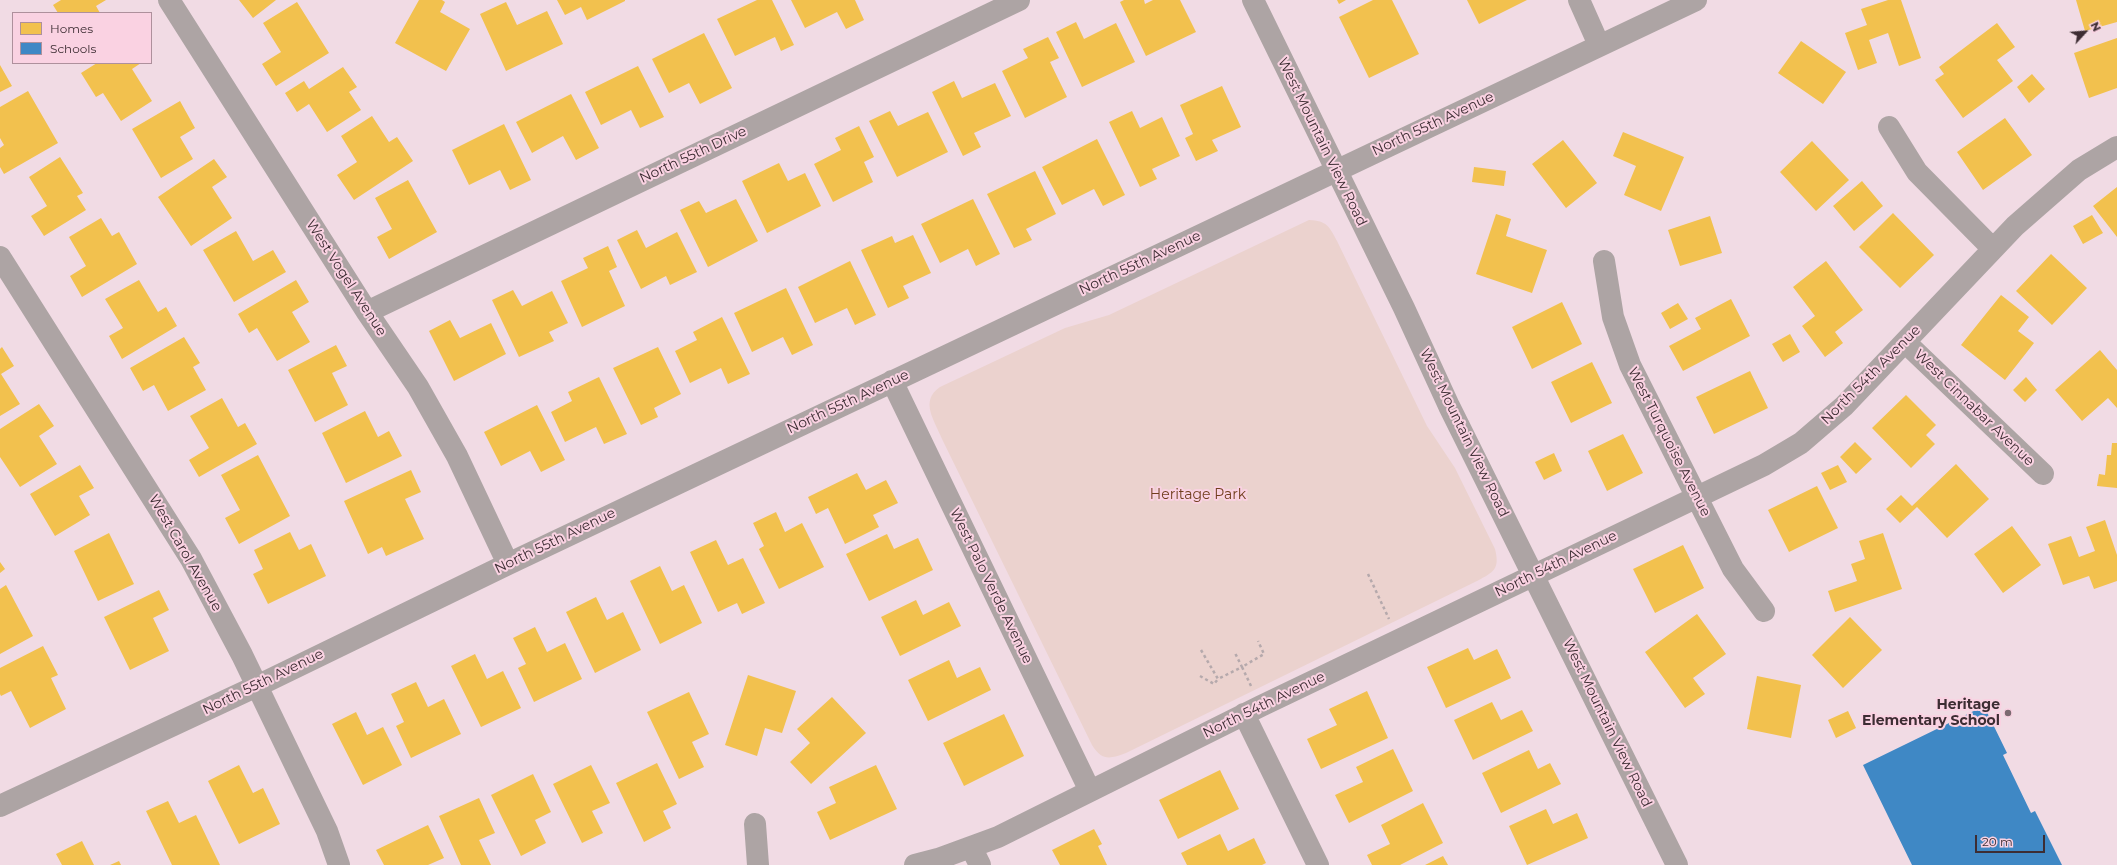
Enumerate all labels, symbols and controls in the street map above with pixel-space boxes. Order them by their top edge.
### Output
legend [12,12,152,64]
north arrow [2065,12,2105,52]
text: N [2088,20,2104,34]
text: Homes [50,21,93,36]
text: Schools [50,41,96,56]
street label: West Mountain View Road [1274,55,1370,229]
street label: North 55th Avenue [1370,88,1496,160]
street label: North 55th Drive [637,123,749,187]
street label: West Vogel Avenue [302,217,390,339]
street label: North 55th Avenue [1077,227,1203,299]
street label: North 54th Avenue [1818,322,1924,428]
street label: West Mountain View Road [1416,346,1512,520]
street label: West Cinnabar Avenue [1911,346,2037,470]
street label: West Turquoise Avenue [1624,365,1714,519]
street label: North 55th Avenue [785,366,911,438]
park label: Heritage Park [1150,487,1246,503]
street label: West Carol Avenue [145,492,225,614]
street label: North 55th Avenue [492,504,618,578]
street label: West Palo Verde Avenue [946,505,1036,667]
street label: North 54th Avenue [1492,527,1620,601]
street label: West Mountain View Road [1559,636,1655,810]
street label: North 55th Avenue [200,645,326,719]
street label: North 54th Avenue [1200,668,1328,742]
place label: Heritage Elementary School [1862,697,2000,730]
marker: Heritage Elementary School [2003,708,2013,718]
scale bar [1977,827,2047,853]
text: 20 m [1982,834,2013,849]

